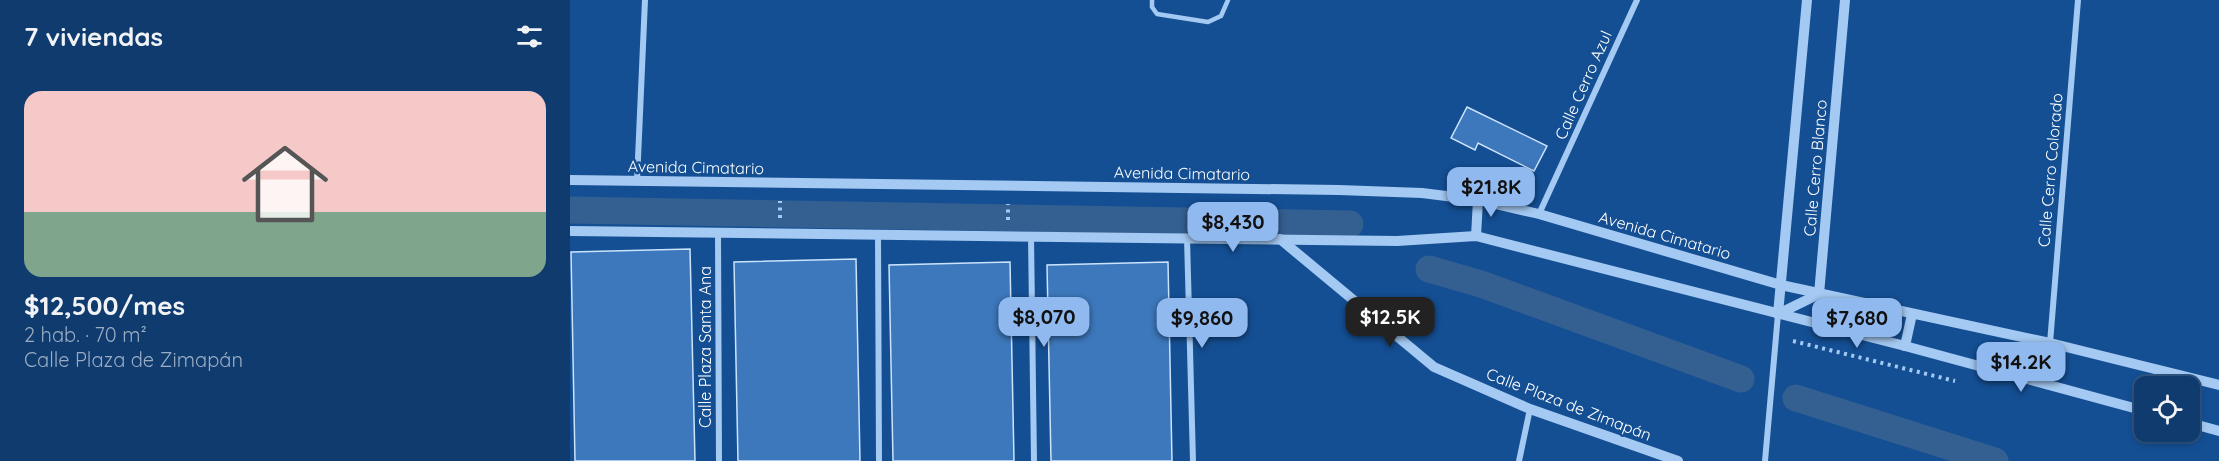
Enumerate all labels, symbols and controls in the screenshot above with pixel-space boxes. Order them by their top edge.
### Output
text: 7 viviendas [24,20,163,53]
icon: filters [513,20,546,53]
street label: Calle Cerro Azul [1550,27,1616,143]
street label: Calle Cerro Colorado [2033,92,2067,248]
street label: Calle Cerro Blanco [1799,99,1831,237]
icon: home [231,130,339,238]
street label: Avenida Cimatario [628,156,764,178]
street label: Avenida Cimatario [1114,162,1250,184]
pin: $21.8K [1442,167,1540,218]
text: $21.8K [1461,174,1521,199]
pin: $8,430 [1184,202,1282,253]
street label: Avenida Cimatario [1597,207,1733,263]
text: $8,430 [1201,209,1265,234]
street label: Calle Plaza Santa Ana [695,266,715,428]
text: $12,500/mes [24,289,185,322]
pin: $8,070 [995,297,1093,348]
pin: $12.5K [1341,297,1439,348]
pin: $9,860 [1153,298,1251,349]
pin: $7,680 [1808,298,1906,349]
text: $8,070 [1012,304,1076,329]
text: $12.5K [1360,304,1420,329]
text: $9,860 [1171,305,1233,330]
text: $7,680 [1826,305,1888,330]
text: 2 hab. · 70 m² [24,322,147,347]
pin: $14.2K [1972,342,2070,393]
text: Calle Plaza de Zimapán [24,347,243,372]
text: $14.2K [1991,349,2051,374]
street label: Calle Plaza de Zimapán [1484,363,1654,445]
map controls [2134,376,2200,442]
button: locate [2134,376,2200,442]

